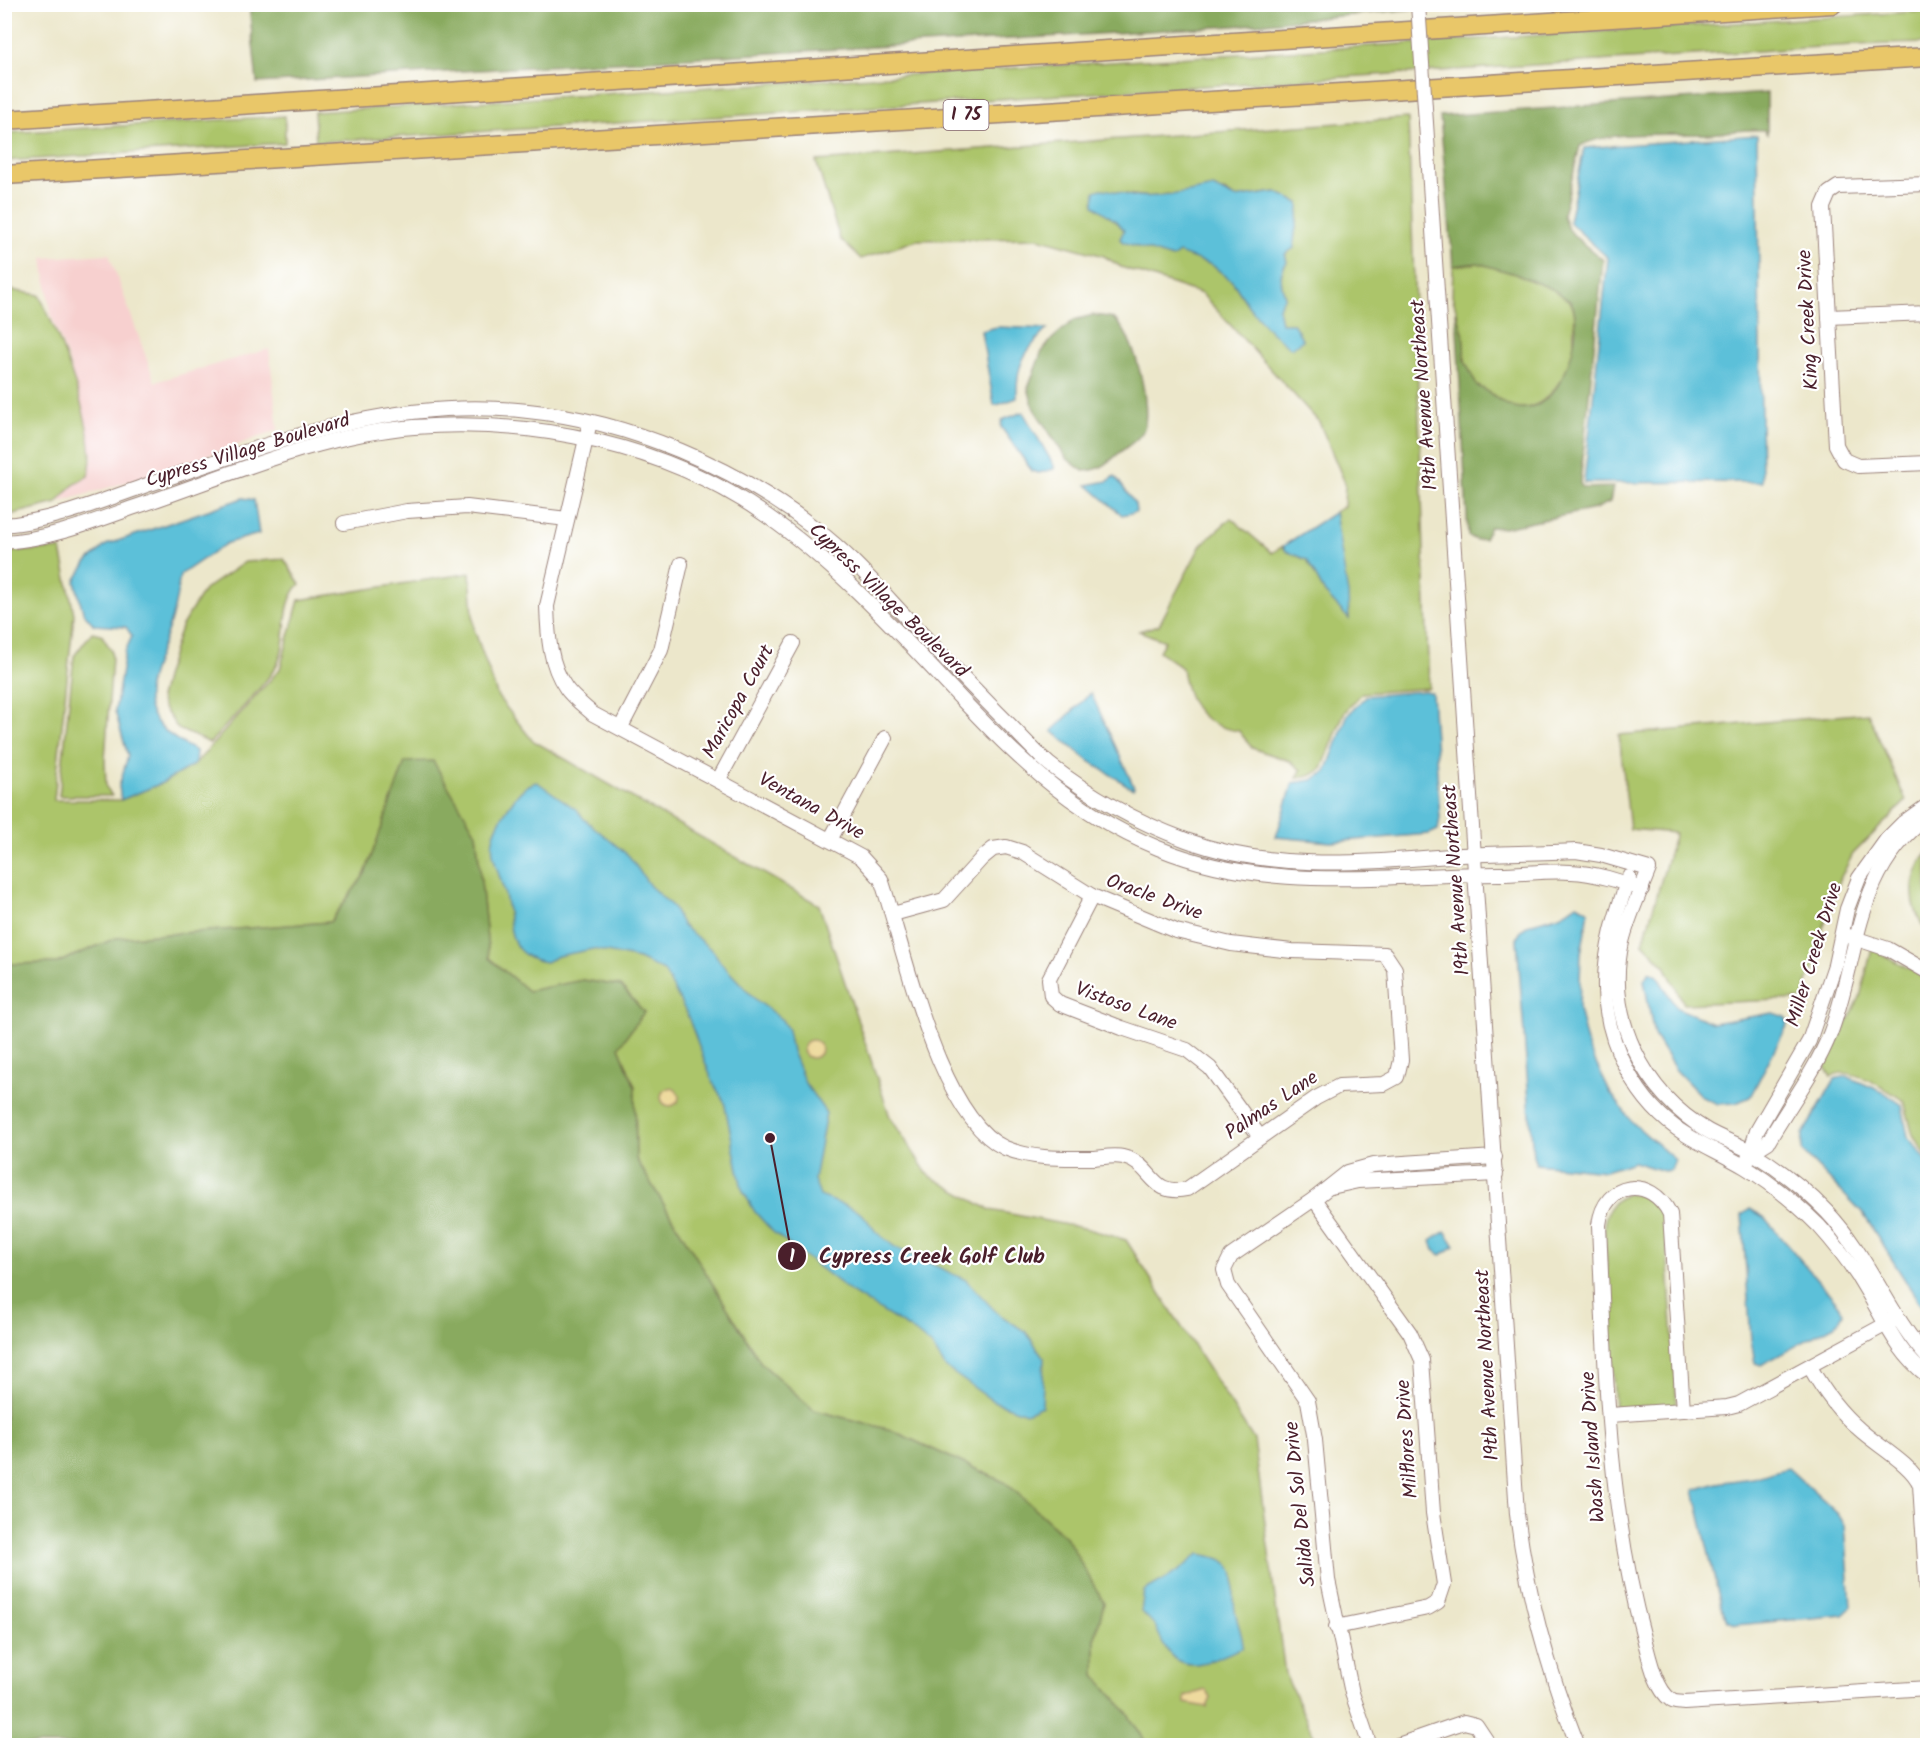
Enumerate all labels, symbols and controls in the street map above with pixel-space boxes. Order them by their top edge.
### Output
road number: I 75 [944,100,988,130]
street label: King Creek Drive [1789,249,1829,391]
street label: 19th Avenue Northeast [1402,298,1448,492]
street label: Cypress Village Boulevard [142,404,355,497]
street label: Cypress Village Boulevard [800,516,976,687]
street label: Maricopa Court [694,639,784,765]
street label: Ventana Drive [752,765,870,849]
street label: 19th Avenue Northeast [1434,783,1480,977]
street label: Oracle Drive [1101,866,1207,930]
street label: Miller Creek Drive [1778,879,1852,1031]
street label: Vistoso Lane [1071,974,1181,1040]
street label: Palmas Lane [1219,1063,1325,1149]
callout: Cypress Creek Golf Club [777,1236,1057,1275]
text: Cypress Creek Golf Club [819,1241,1045,1274]
text: 1 [789,1243,795,1272]
street label: 19th Avenue Northeast [1467,1268,1509,1462]
street label: Wash Island Drive [1573,1370,1615,1524]
street label: Milflores Drive [1388,1378,1428,1500]
street label: Salida Del Sol Drive [1276,1420,1326,1588]

